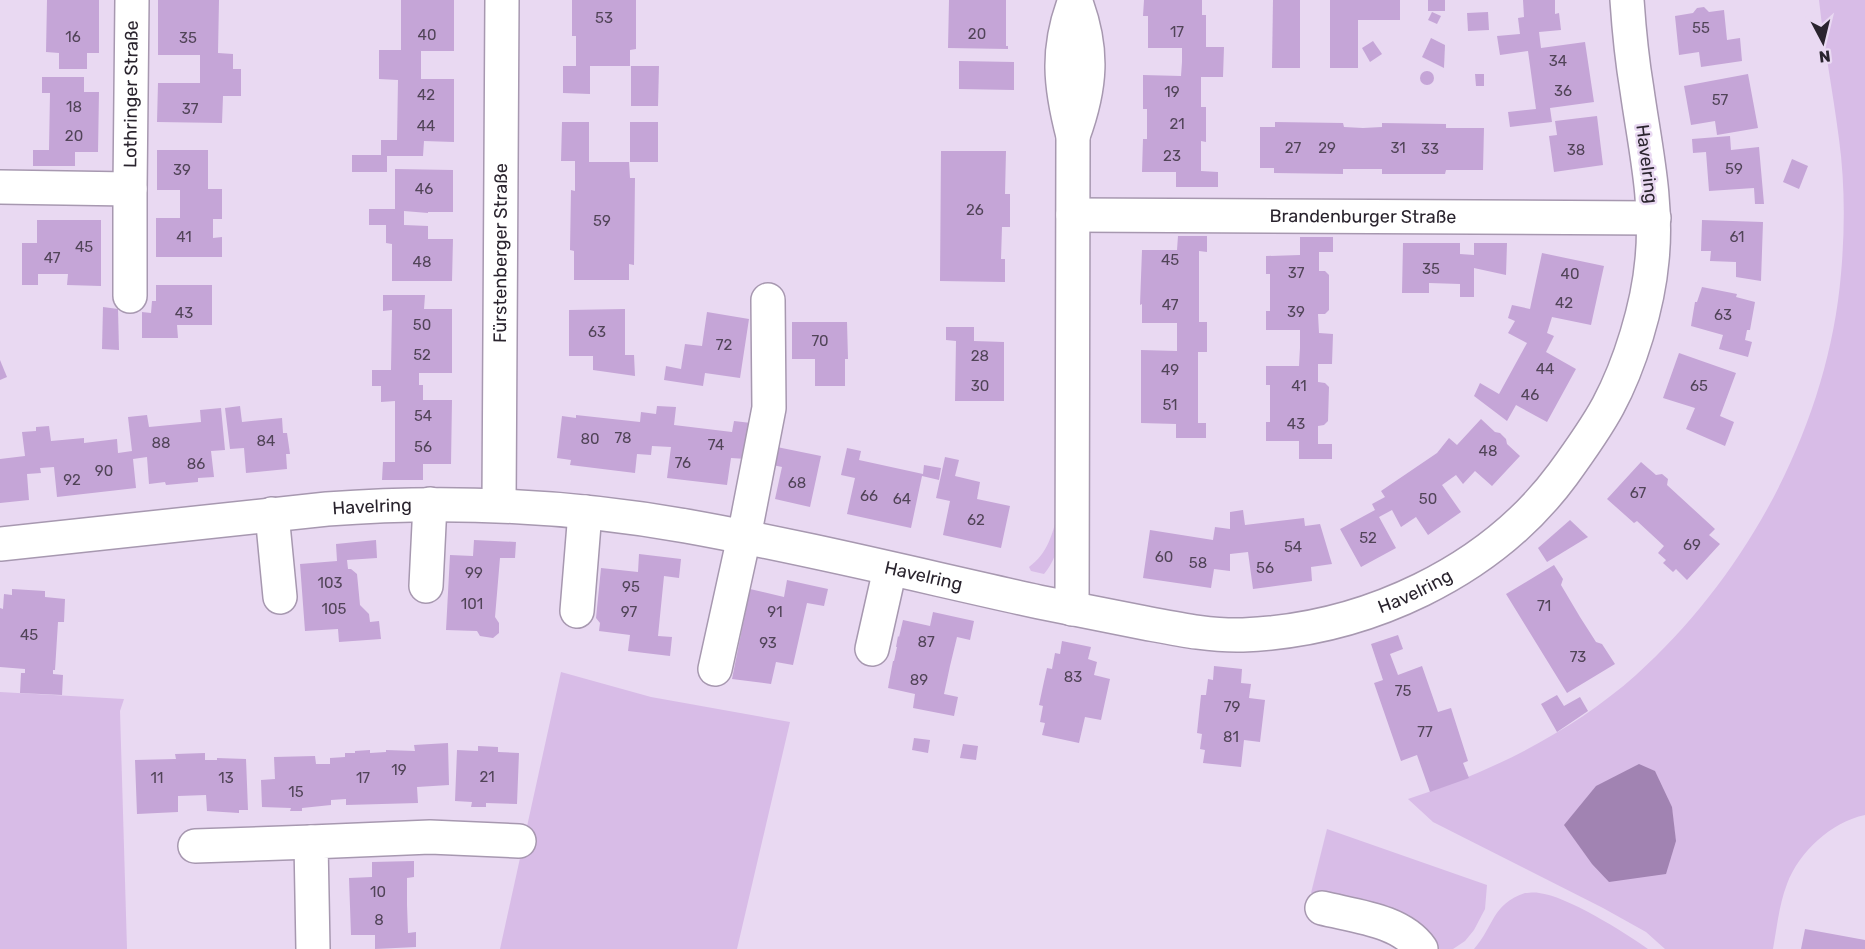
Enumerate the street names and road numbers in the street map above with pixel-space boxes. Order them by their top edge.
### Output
street label: Lothringer Straße [119,20,143,168]
street label: Havelring [1631,123,1663,205]
street label: Fürstenberger Straße [489,163,512,343]
street label: Brandenburger Straße [1270,205,1456,228]
street label: Havelring [332,494,412,520]
street label: Havelring [882,556,965,595]
street label: Havelring [1375,564,1456,618]

